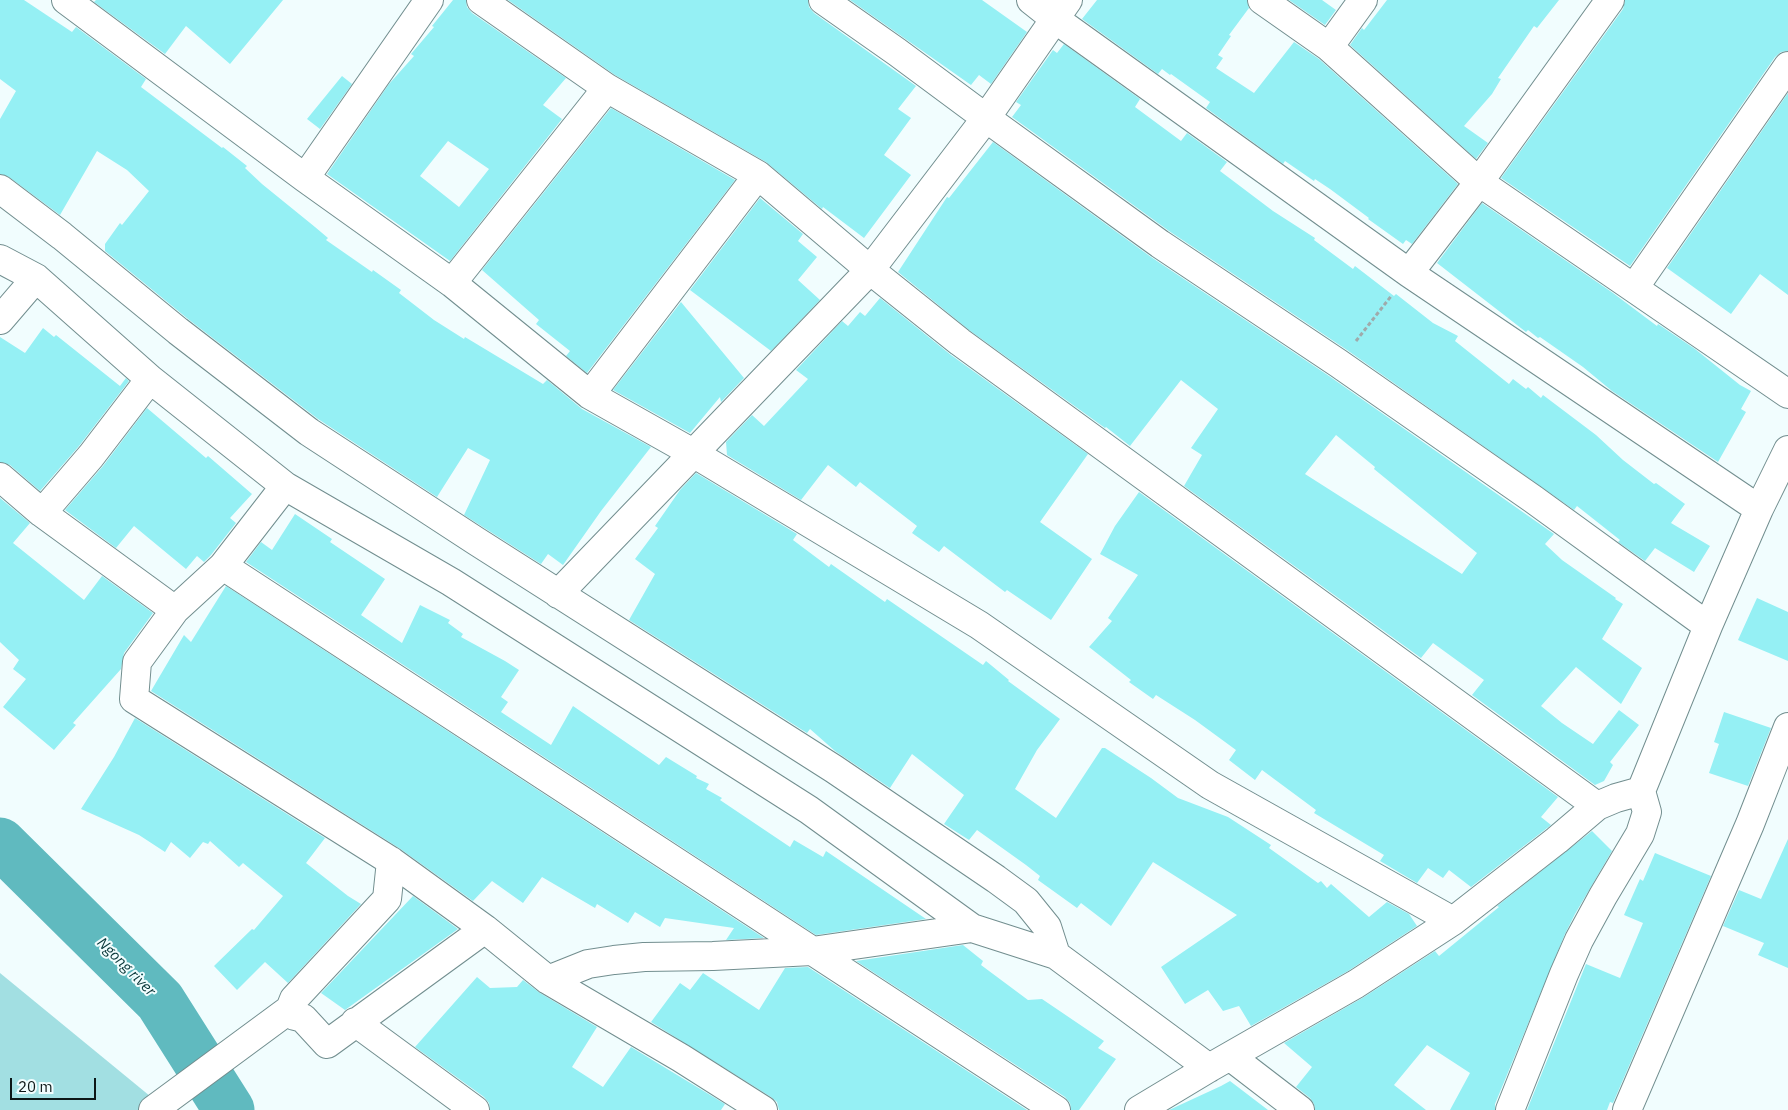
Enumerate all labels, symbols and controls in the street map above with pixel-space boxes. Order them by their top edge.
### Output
water label: Ngong river [93,934,159,1000]
scale bar [12,1068,99,1100]
text: 20 m [18,1077,53,1096]

